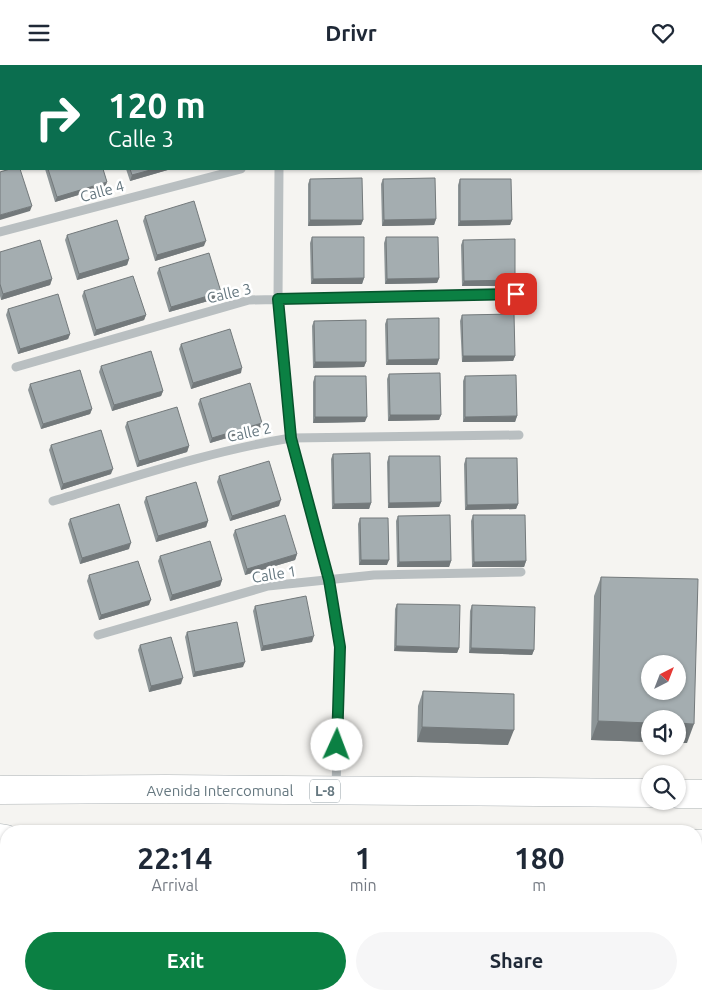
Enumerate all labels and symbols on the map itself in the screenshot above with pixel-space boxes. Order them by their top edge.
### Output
street label: Calle 4 [78,177,126,205]
pin [495,273,537,315]
street label: Calle 3 [205,280,253,306]
street label: Calle 2 [225,419,273,445]
street label: Calle 1 [250,562,298,586]
north arrow [641,655,686,700]
position arrow [310,718,362,770]
road number: L-8 [310,779,340,803]
street label: Avenida Intercomunal [147,782,294,799]

